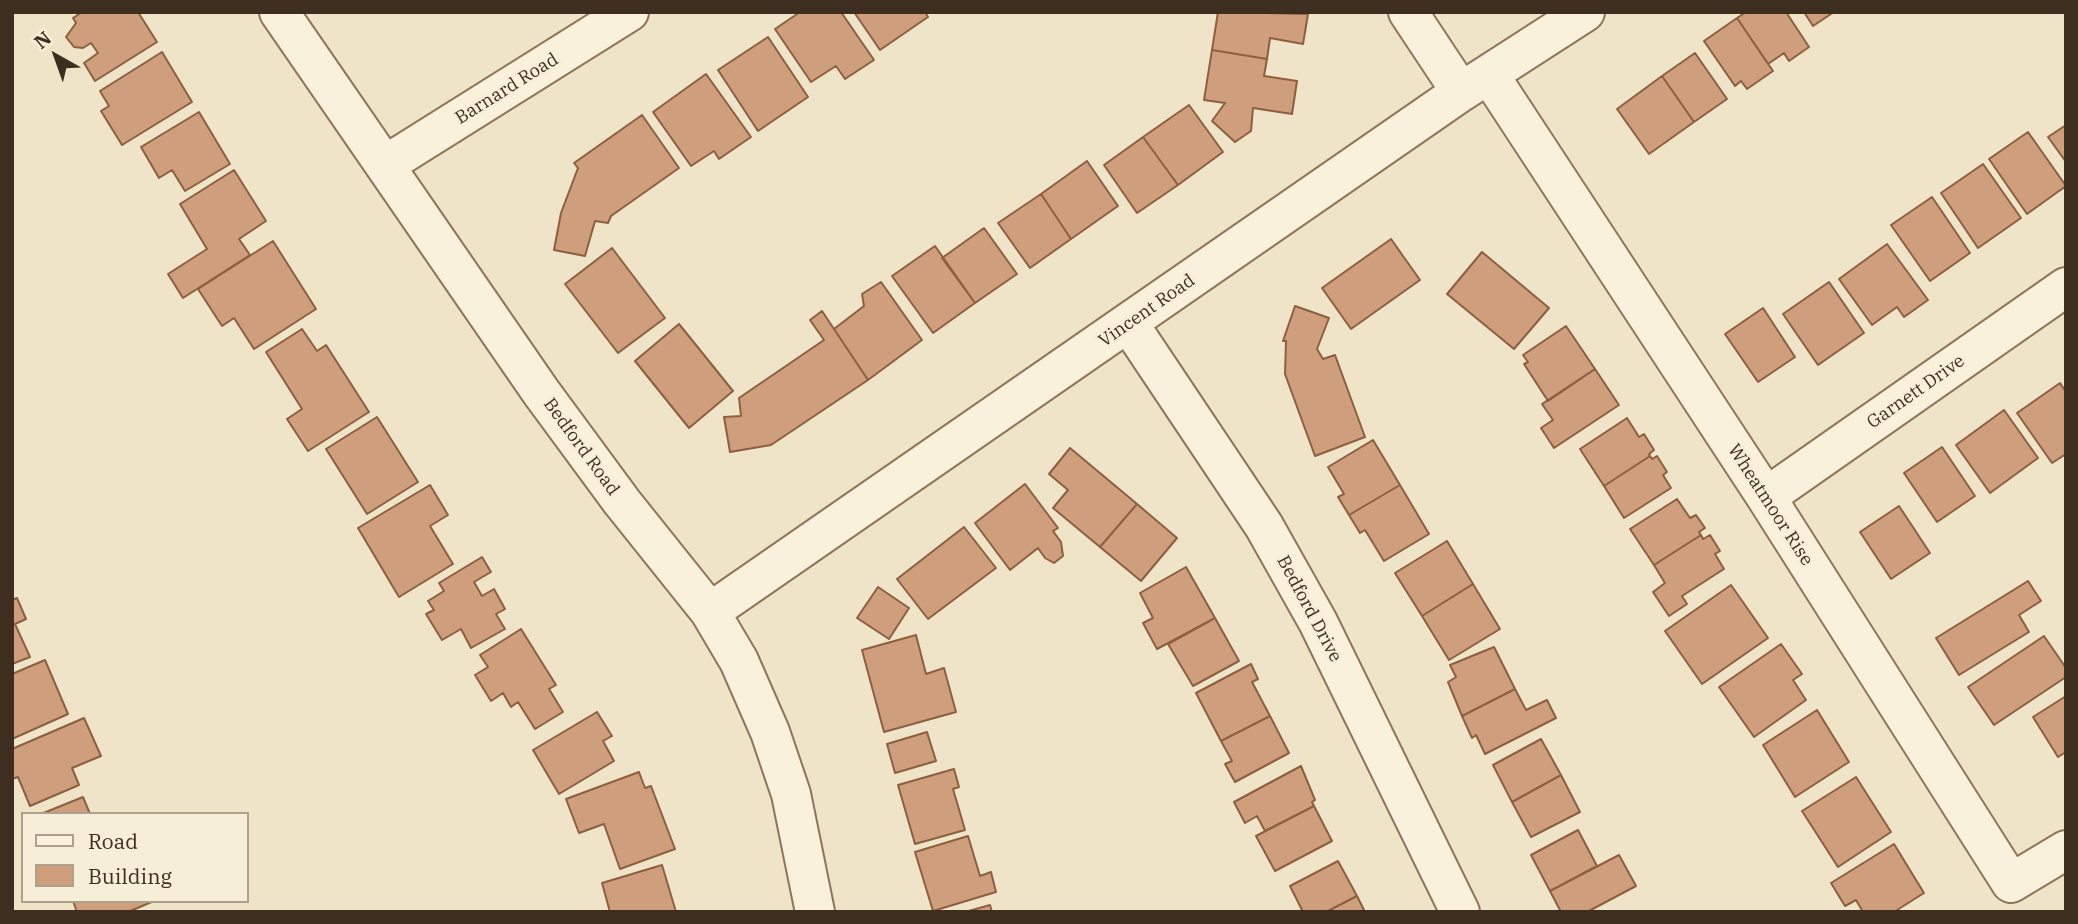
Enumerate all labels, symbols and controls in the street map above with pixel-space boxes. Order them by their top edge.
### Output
north arrow [21,21,91,91]
text: N [29,26,56,54]
street label: Barnard Road [452,49,562,129]
street label: Vincent Road [1095,270,1199,352]
street label: Garnett Drive [1863,350,1969,434]
street label: Bedford Road [538,394,624,500]
street label: Wheatmoor Rise [1723,440,1817,570]
street label: Bedford Drive [1272,552,1346,666]
legend [21,812,248,903]
text: Road [88,827,138,855]
text: Building [88,862,172,890]

